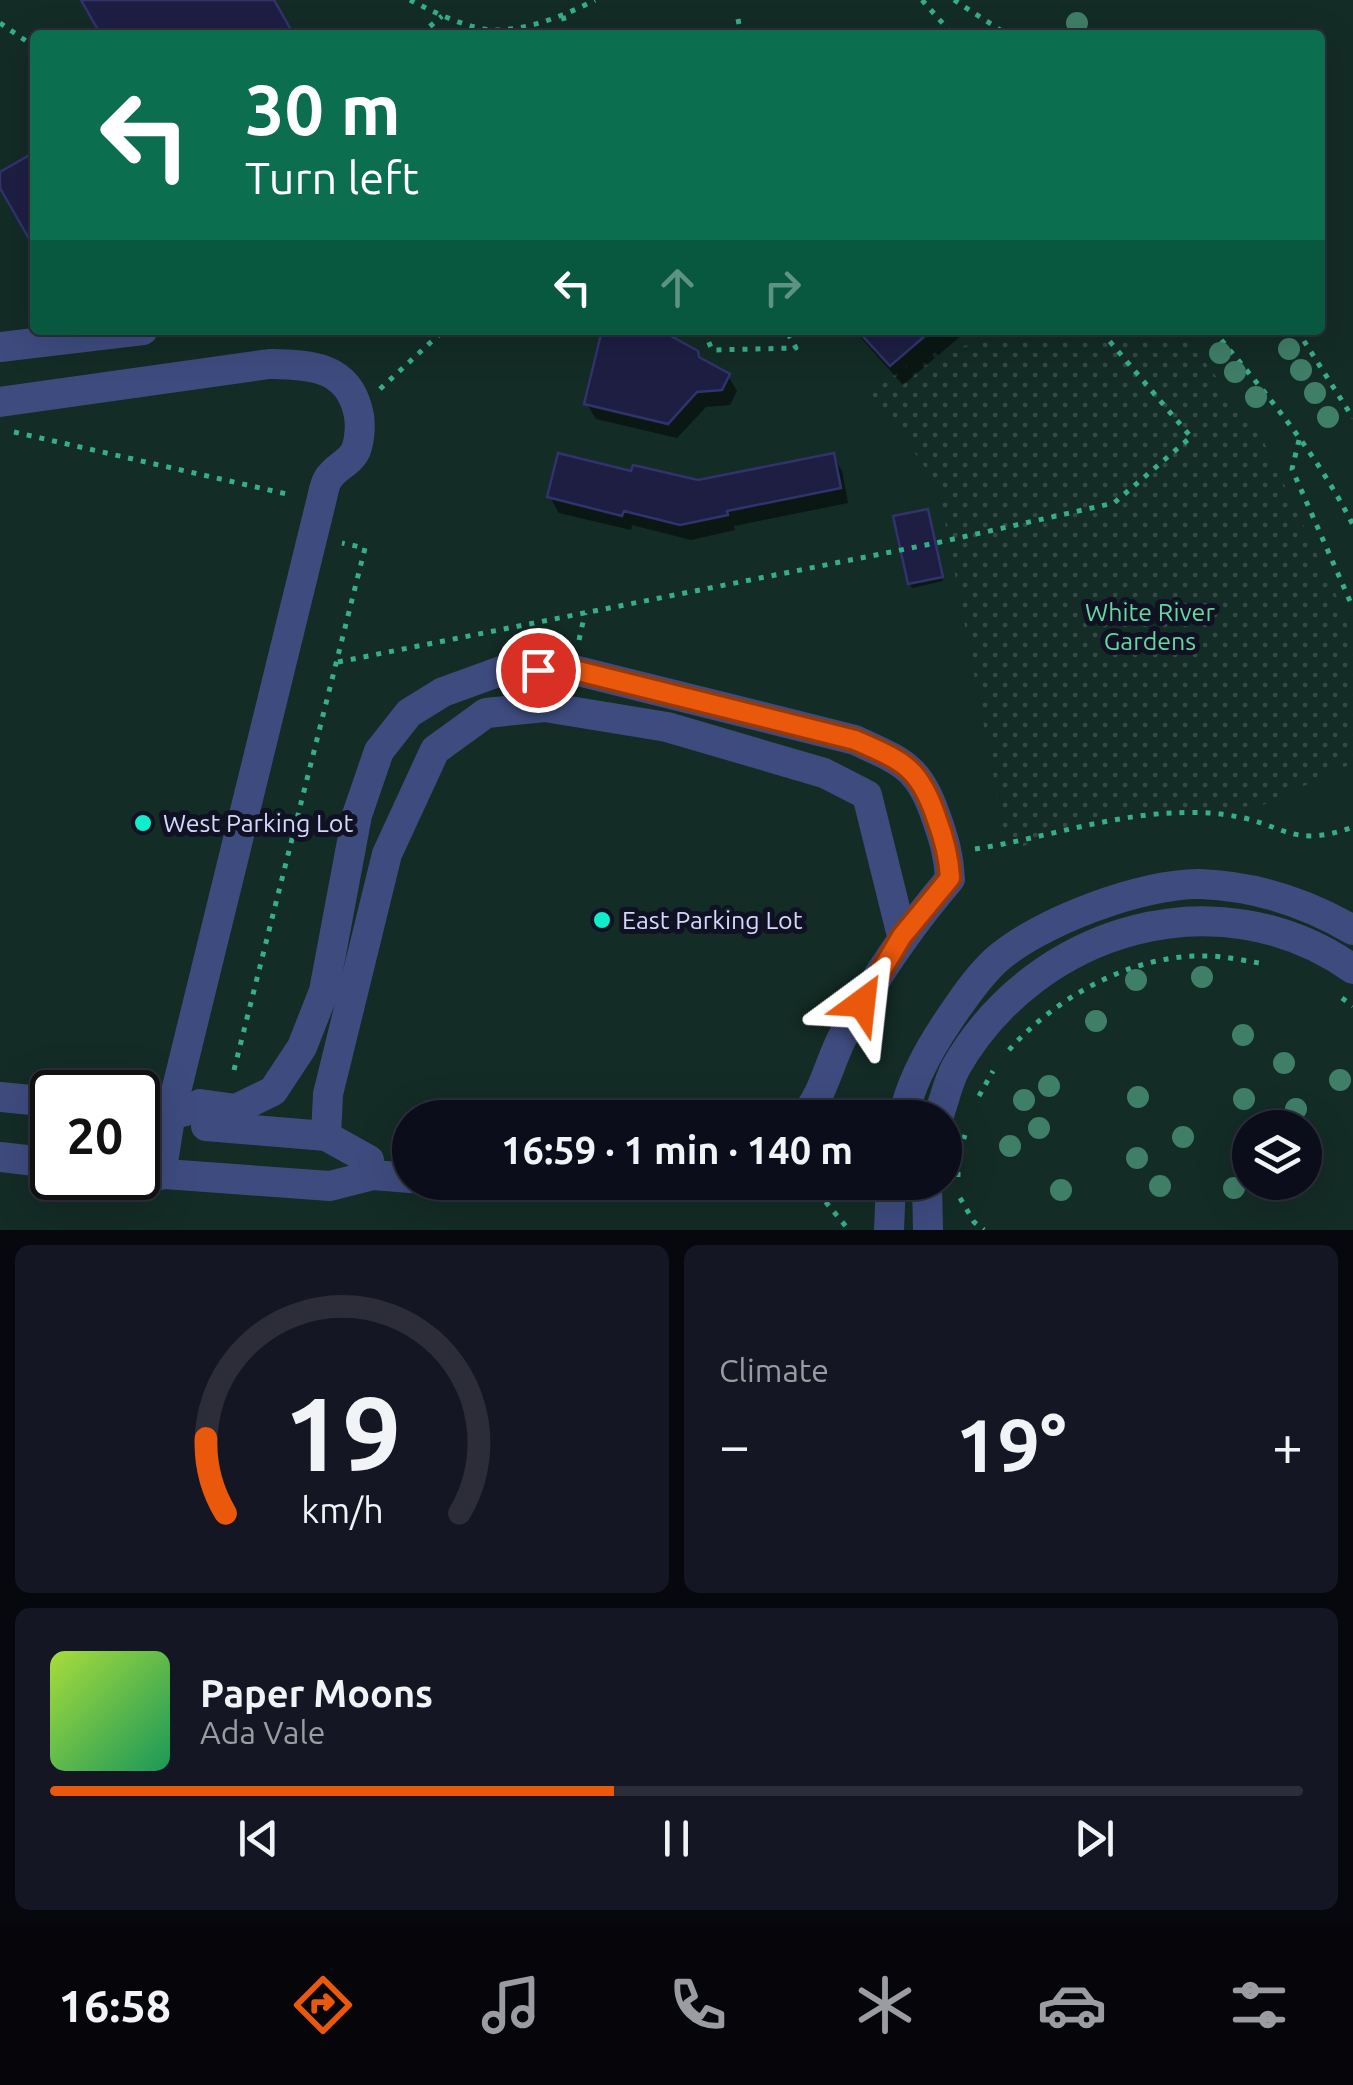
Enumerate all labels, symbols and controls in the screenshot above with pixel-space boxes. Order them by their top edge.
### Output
icon: left [80,70,210,200]
text: 30 m [245,70,401,148]
text: Turn left [245,152,419,203]
icon: left [545,260,600,315]
icon: ahead [650,260,705,315]
icon: right [755,260,810,315]
park label: White River Gardens [1085,598,1215,655]
pin [496,628,581,713]
icon: arrive [511,643,566,698]
place label: West Parking Lot [163,809,353,837]
marker: West Parking Lot [132,812,154,834]
place label: East Parking Lot [622,906,803,934]
marker: East Parking Lot [591,909,613,931]
position arrow [810,951,914,1055]
speed limit sign: 20 [30,1070,160,1200]
map controls [1232,1110,1322,1200]
button: layers [1232,1110,1322,1200]
text: 16:59 · 1 min · 140 m [501,1129,853,1171]
text: Climate [719,1352,829,1388]
text: 19 [283,1374,401,1491]
text: 19° [955,1402,1067,1486]
text: − [719,1414,750,1475]
text: + [1272,1414,1303,1475]
text: km/h [301,1490,383,1530]
text: Paper Moons [200,1672,433,1714]
text: Ada Vale [200,1714,326,1750]
icon: previous [231,1811,286,1866]
icon: pause [649,1811,704,1866]
icon: next [1067,1811,1122,1866]
icon: directions [288,1970,358,2040]
icon: music [476,1970,546,2040]
icon: phone [663,1970,733,2040]
icon: climate [850,1970,920,2040]
icon: car [1037,1970,1107,2040]
icon: filters [1224,1970,1294,2040]
text: 16:58 [59,1980,171,2031]

